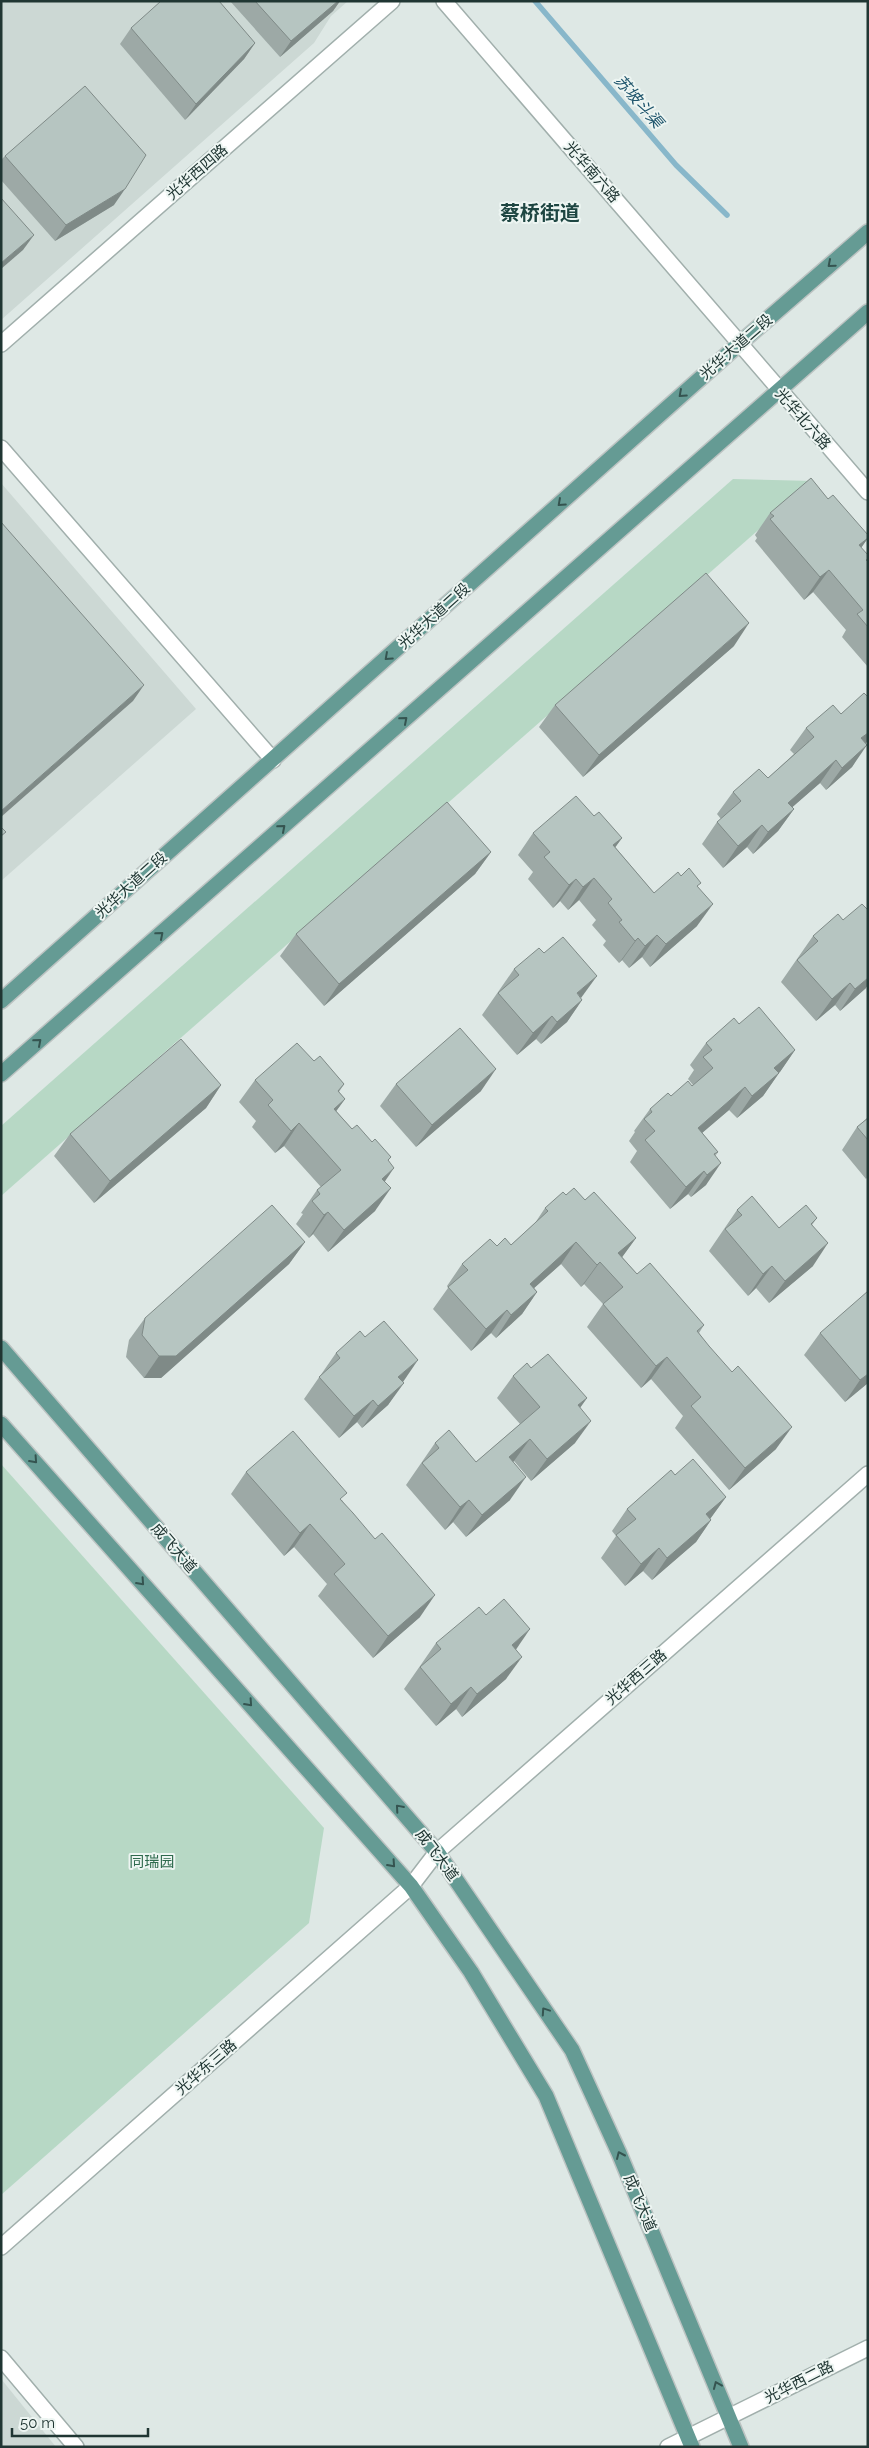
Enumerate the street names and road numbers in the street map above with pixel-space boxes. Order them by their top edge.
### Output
street label: 光华南六路 [561,138,623,206]
street label: 光华西四路 [163,141,231,203]
street label: 光华大道二段 [696,311,776,383]
street label: 光华北六路 [772,385,834,453]
street label: 光华大道二段 [395,579,473,653]
street label: 光华大道二段 [92,848,170,922]
street label: 成飞大道 [148,1519,200,1577]
street label: 光华西三路 [602,1646,670,1708]
street label: 成飞大道 [412,1826,462,1884]
street label: 光华东三路 [172,2036,240,2098]
street label: 成飞大道 [620,2172,660,2234]
street label: 光华西二路 [761,2357,837,2407]

